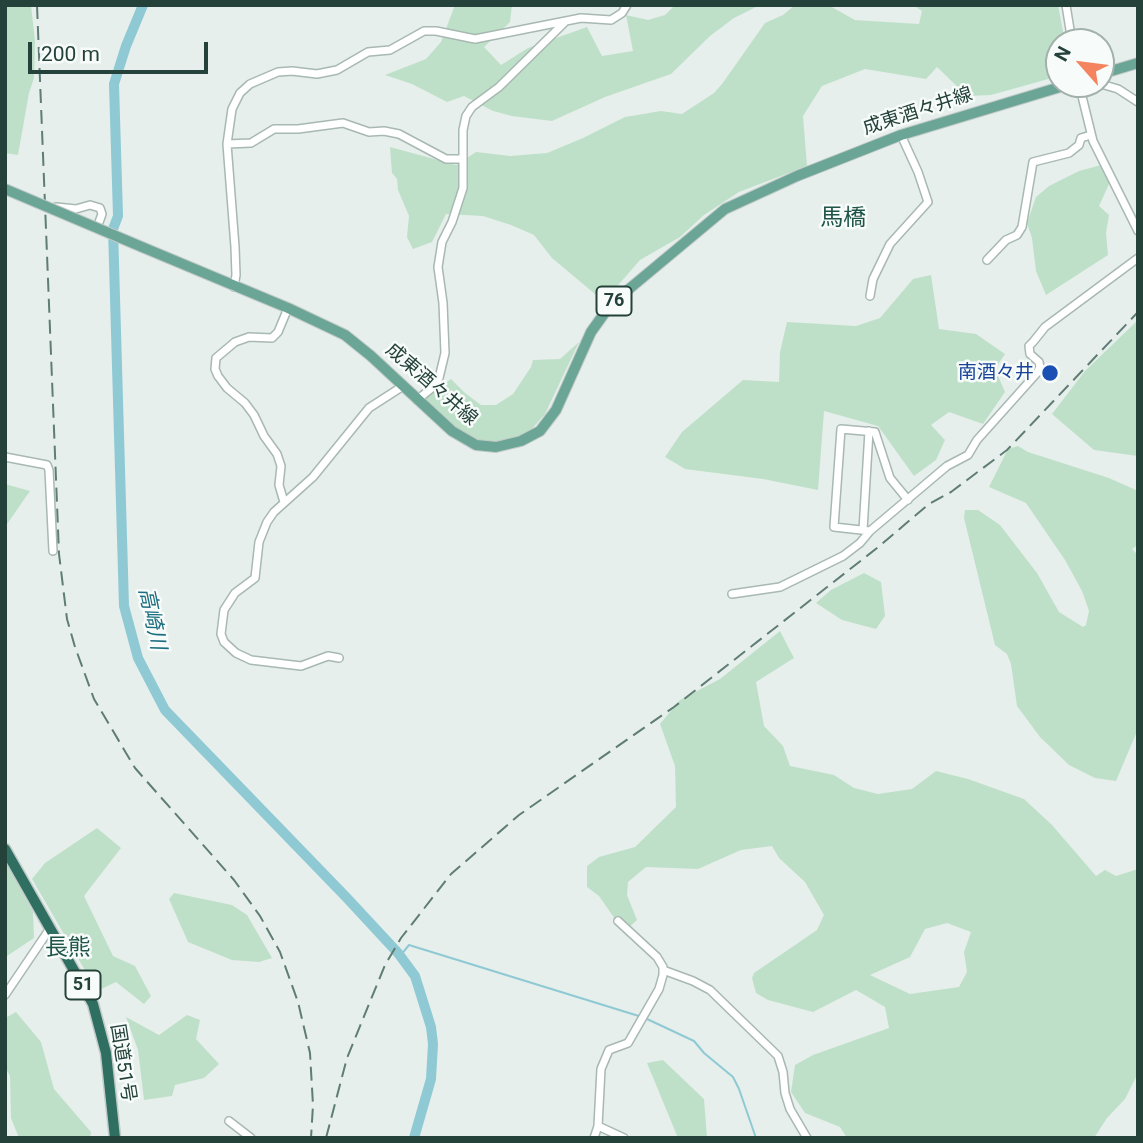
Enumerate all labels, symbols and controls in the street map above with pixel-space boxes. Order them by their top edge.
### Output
scale bar [32,28,212,72]
north arrow [1045,28,1115,98]
text: 200 m [41,42,100,66]
text: N [1049,43,1076,65]
street label: 成東酒々井線 [860,84,976,140]
district label: 馬橋 [820,205,866,233]
road number: 76 [596,286,632,316]
street label: 成東酒々井線 [381,339,481,431]
place label: 南酒々井 [958,362,1034,384]
marker: 南酒々井 [1040,363,1060,383]
water label: 高崎川 [132,586,170,652]
district label: 長熊 [45,935,91,963]
road number: 51 [66,970,100,1000]
street label: 国道51号 [105,1023,139,1103]

